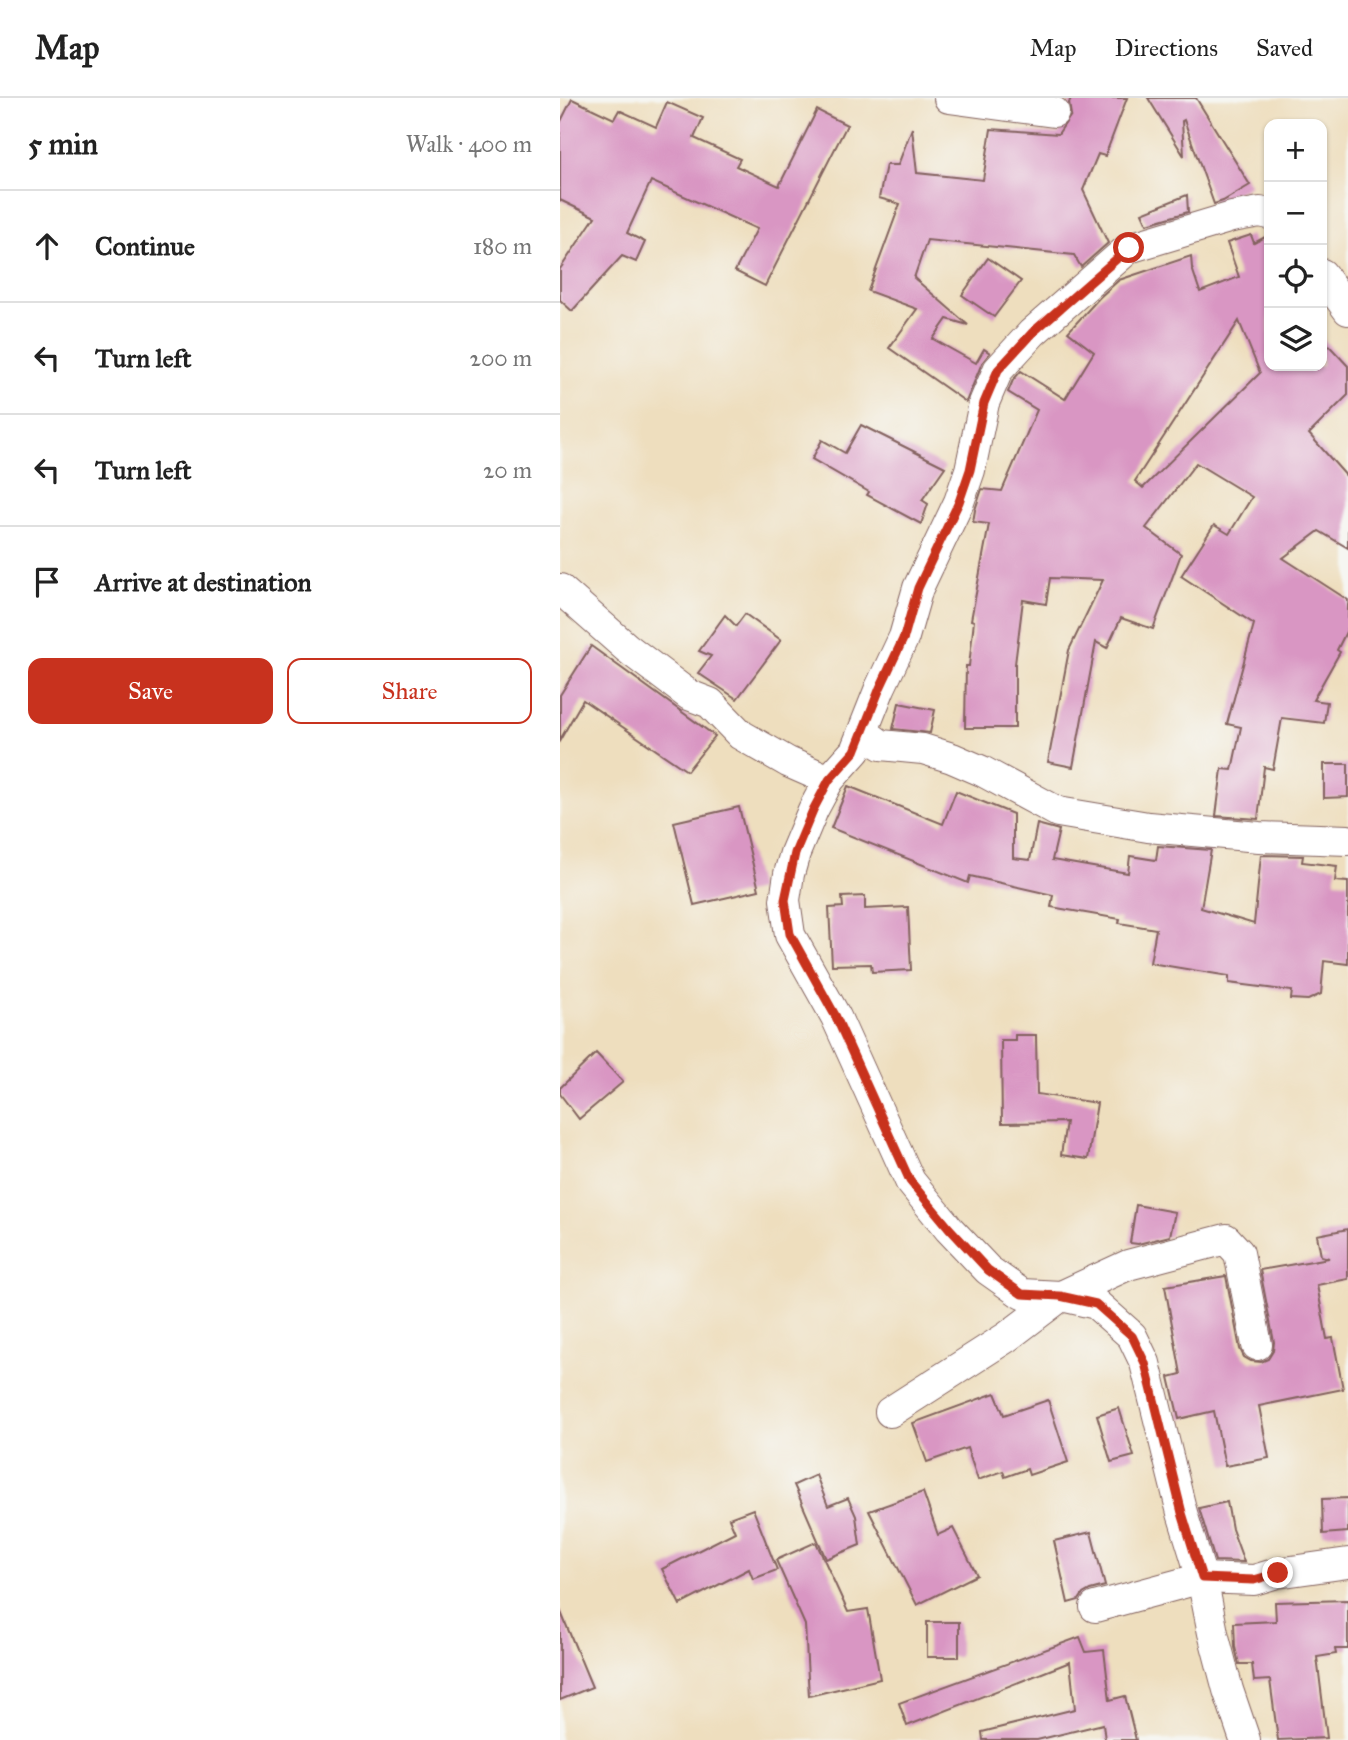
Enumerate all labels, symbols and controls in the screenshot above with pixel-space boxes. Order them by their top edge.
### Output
text: Map [35,28,99,68]
text: Map [1030,33,1077,63]
text: Directions [1115,33,1218,63]
text: Saved [1256,33,1313,63]
map controls [1264,119,1327,371]
button: + [1264,119,1327,182]
text: 5 min [28,126,98,162]
text: Walk · 400 m [406,130,532,158]
button: − [1264,182,1327,245]
icon: ahead [28,227,66,265]
text: Continue [95,230,195,262]
text: 180 m [473,232,532,260]
route start [1113,232,1144,263]
button: locate [1264,245,1327,308]
button: layers [1264,308,1327,371]
icon: left [28,339,66,377]
text: Turn left [95,342,191,374]
text: 200 m [470,344,532,372]
icon: left [28,451,66,489]
text: Turn left [95,454,191,486]
text: 20 m [483,456,532,484]
icon: arrive [28,563,66,601]
text: Arrive at destination [95,566,312,598]
button: Save [28,658,273,724]
button: Share [287,658,532,724]
route end [1262,1557,1293,1588]

